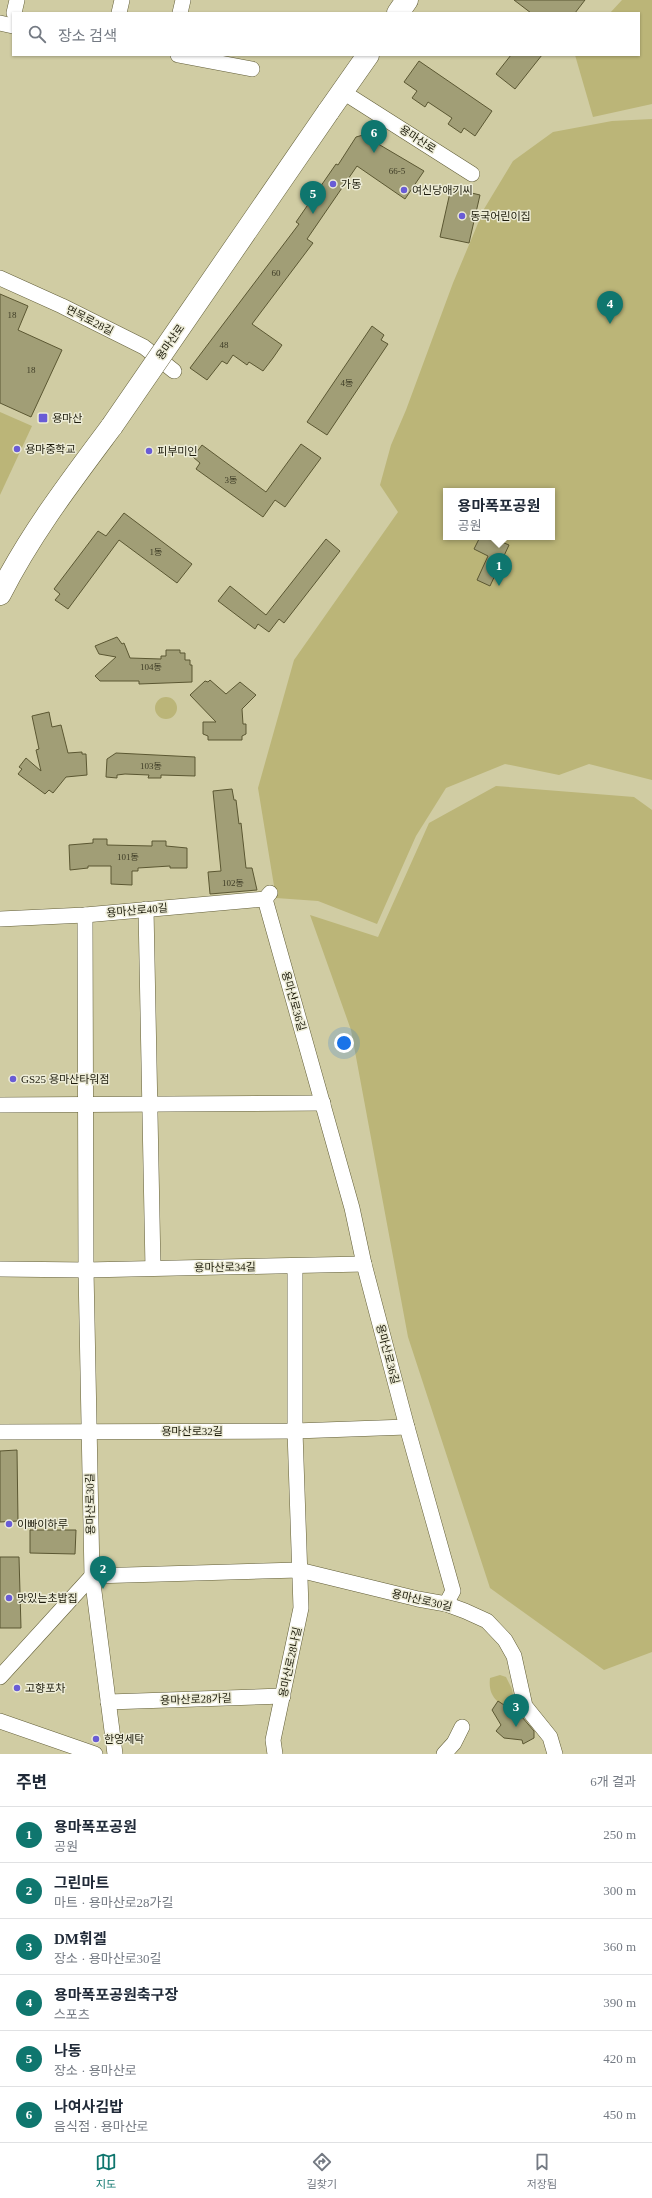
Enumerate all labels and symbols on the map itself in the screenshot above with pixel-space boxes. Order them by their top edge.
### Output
pin: 6 [361,120,387,153]
street label: 용마산로 [398,123,438,155]
house number: 66-5 [389,166,406,176]
place label: 가동 [341,178,361,190]
marker: 가동 [328,179,338,189]
pin: 5 [300,181,326,214]
place label: 여신당애기씨 [412,184,473,196]
marker: 여신당애기씨 [399,185,409,195]
place label: 동국어린이집 [470,210,531,222]
marker: 동국어린이집 [457,211,467,221]
house number: 60 [272,268,281,278]
pin: 4 [597,291,623,324]
street label: 면목로28길 [64,303,116,337]
house number: 18 [8,310,17,320]
street label: 용마산로 [153,322,187,362]
house number: 48 [220,340,229,350]
house number: 18 [27,365,36,375]
house number: 4동 [341,378,353,388]
marker: 용마산 [37,412,49,424]
place label: 용마산 [52,412,82,424]
place label: 용마중학교 [25,443,76,455]
marker: 용마중학교 [12,444,22,454]
place label: 피부미인 [157,445,197,457]
marker: 피부미인 [144,446,154,456]
house number: 3동 [225,475,237,485]
house number: 1동 [150,547,162,557]
pin: 1 [486,553,512,586]
house number: 104동 [140,662,162,672]
house number: 103동 [140,761,162,771]
house number: 101동 [117,852,139,862]
house number: 102동 [222,878,244,888]
street label: 용마산로40길 [106,901,168,919]
street label: 용마산로36길 [280,970,308,1032]
your location [334,1033,354,1053]
place label: GS25 용마산타워점 [21,1073,110,1085]
marker: GS25 용마산타워점 [8,1074,18,1084]
street label: 용마산로34길 [194,1260,256,1274]
street label: 용마산로36길 [374,1323,402,1385]
street label: 용마산로32길 [161,1425,223,1437]
street label: 용마산로30길 [83,1473,97,1535]
place label: 이빠이하루 [17,1518,68,1530]
marker: 이빠이하루 [4,1519,14,1529]
pin: 2 [90,1556,116,1589]
street label: 용마산로30길 [391,1587,453,1613]
place label: 맛있는초밥집 [17,1592,78,1604]
marker: 맛있는초밥집 [4,1593,14,1603]
street label: 용마산로28나길 [277,1626,303,1698]
place label: 고향포차 [25,1682,65,1694]
marker: 고향포차 [12,1683,22,1693]
street label: 용마산로28가길 [160,1692,232,1706]
pin: 3 [503,1694,529,1727]
place label: 한영세탁 [104,1733,144,1745]
marker: 한영세탁 [91,1734,101,1744]

